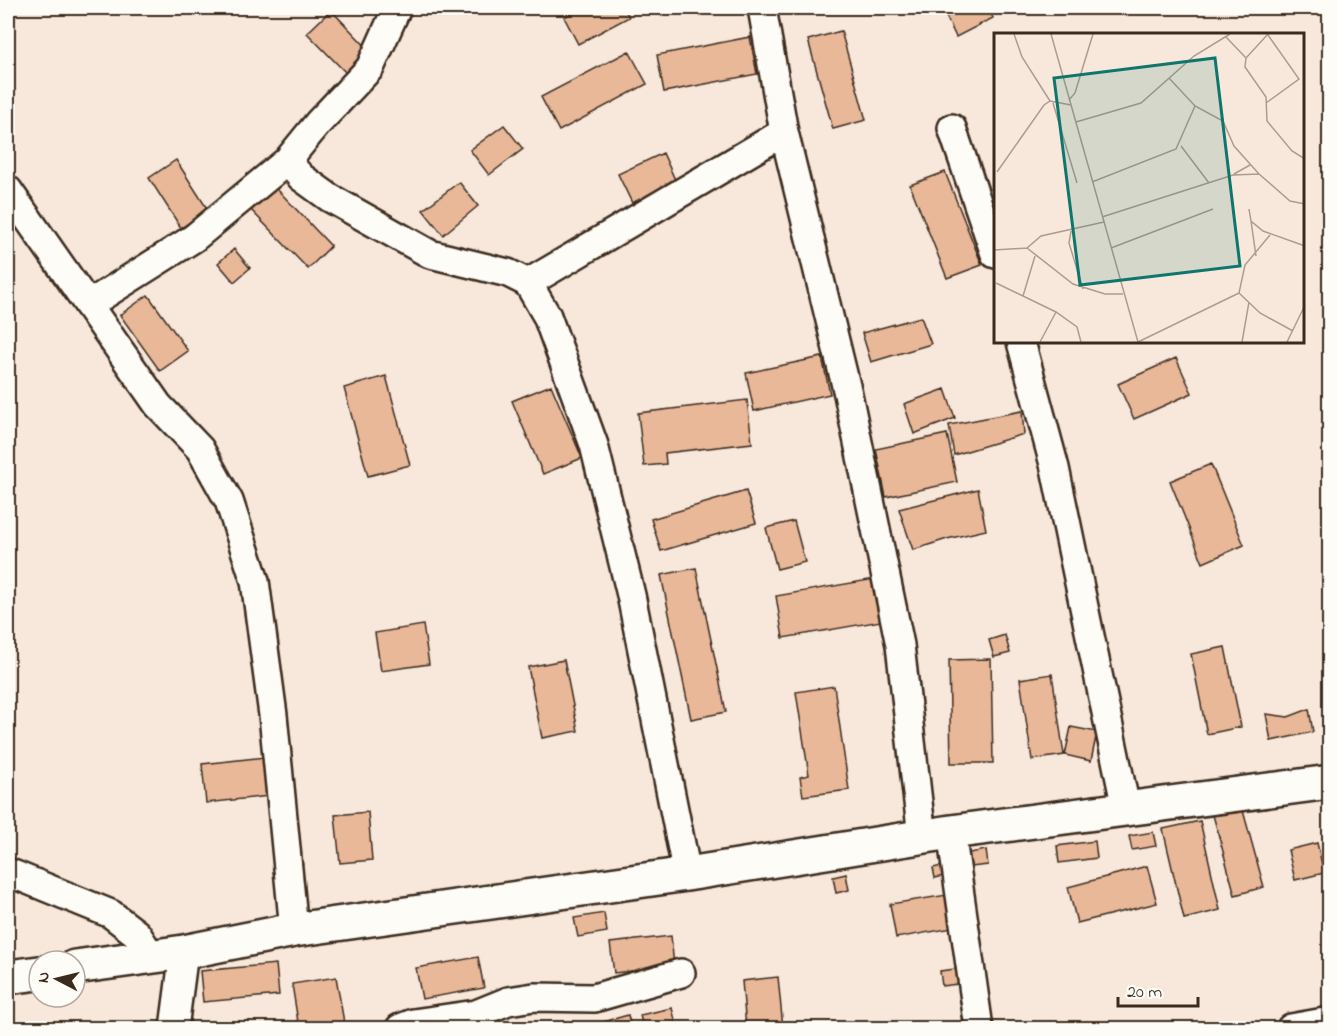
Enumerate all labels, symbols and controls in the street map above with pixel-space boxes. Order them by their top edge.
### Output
inset map [994,33,1304,344]
north arrow [27,949,87,1009]
text: N [32,970,57,984]
scale bar [1118,970,1198,1008]
text: 20 m [1127,980,1162,1006]

